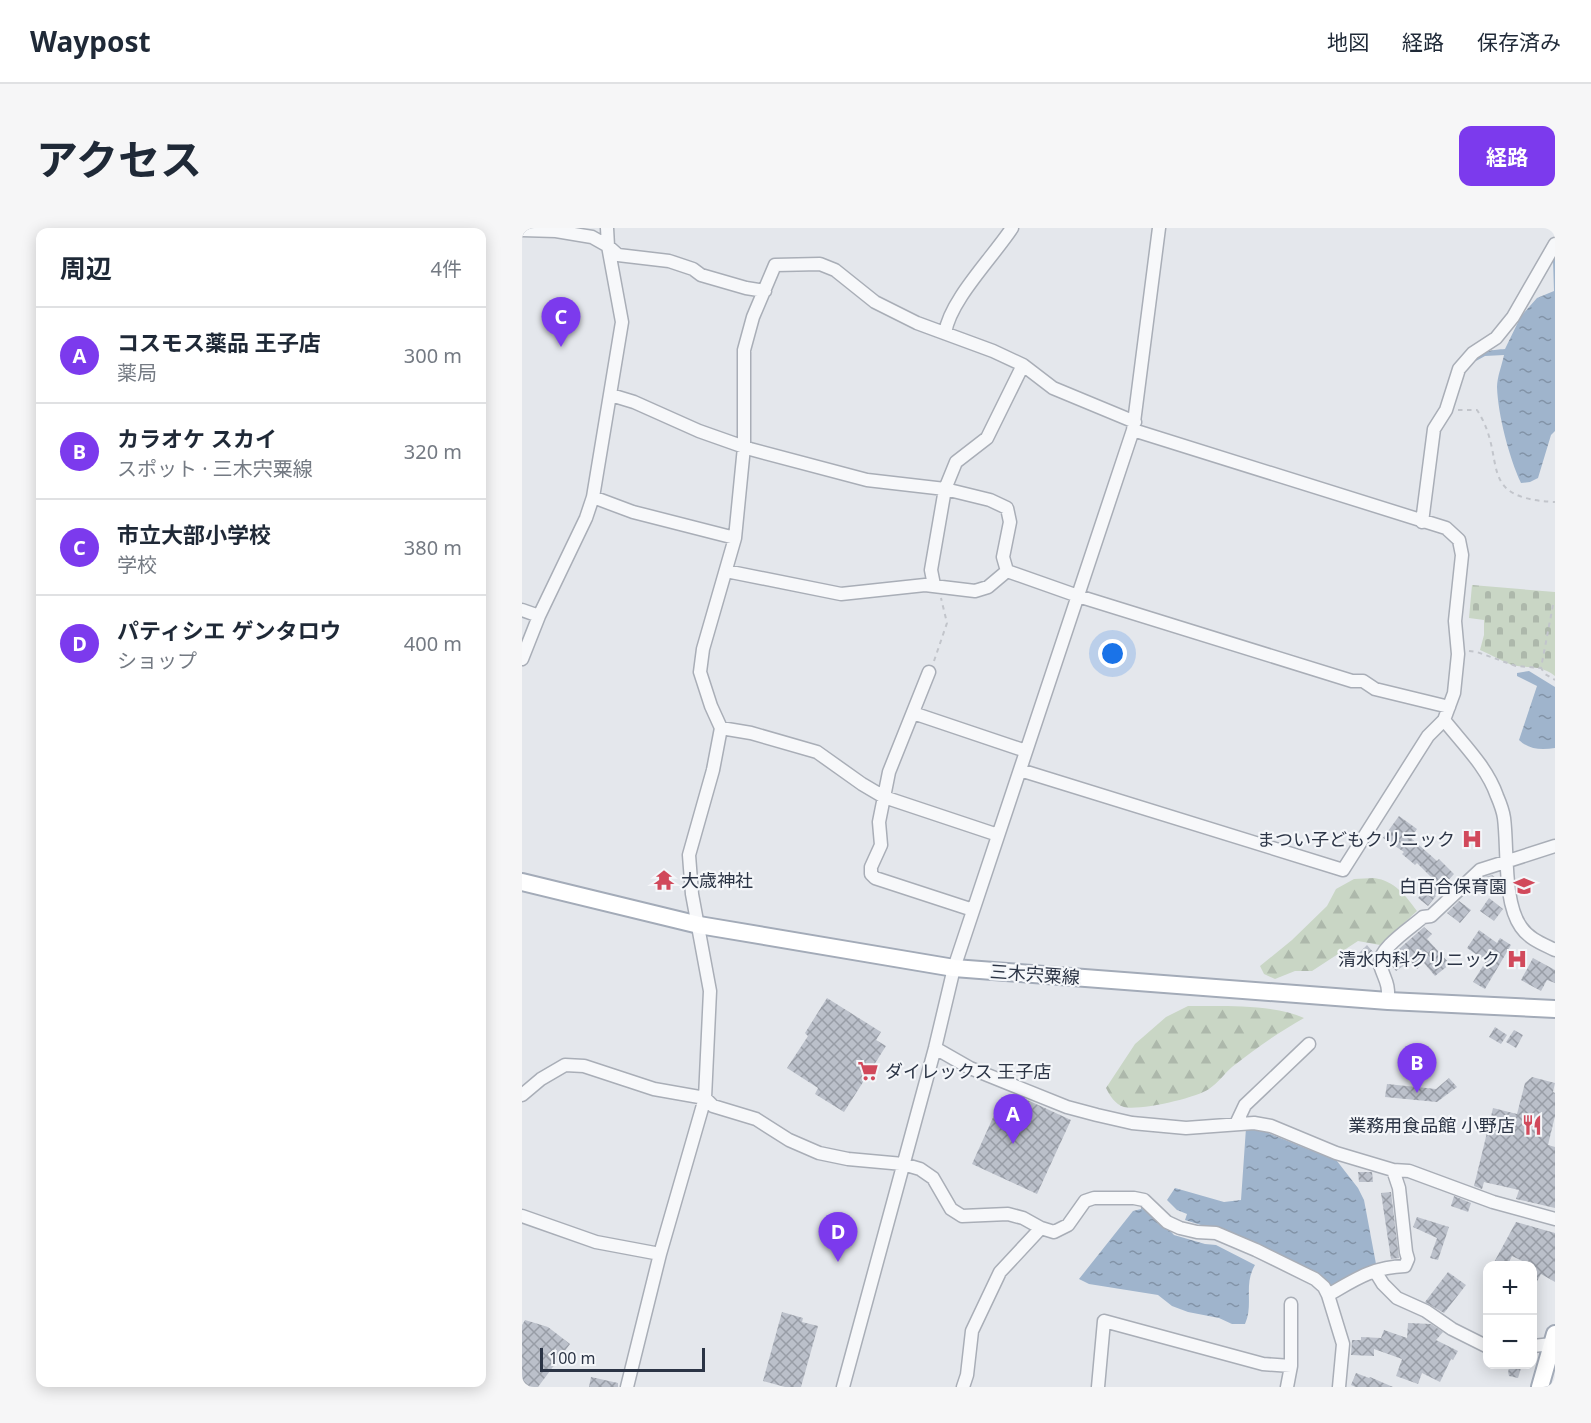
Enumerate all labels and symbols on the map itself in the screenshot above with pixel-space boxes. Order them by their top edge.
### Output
pin: C [542,298,580,347]
your location [1098,639,1127,668]
place label: まつい子どもクリニック [1257,827,1455,851]
hospital icon: まつい子どもクリニック [1460,827,1484,851]
temple icon: 大歳神社 [652,868,676,892]
place label: 大歳神社 [681,868,753,892]
place label: 白百合保育園 [1399,874,1507,898]
school or university icon: 白百合保育園 [1512,874,1536,898]
place label: 清水内科クリニック [1338,947,1500,971]
hospital icon: 清水内科クリニック [1505,947,1529,971]
street label: 三木宍粟線 [989,959,1081,989]
pin: B [1398,1044,1436,1093]
supermarket icon: ダイレックス 王子店 [856,1059,880,1083]
place label: ダイレックス 王子店 [885,1059,1051,1083]
pin: A [994,1094,1032,1144]
place label: 業務用食品館 小野店 [1348,1113,1515,1137]
restaurant icon: 業務用食品館 小野店 [1520,1113,1544,1137]
pin: D [818,1212,858,1262]
scale bar [540,1345,705,1372]

